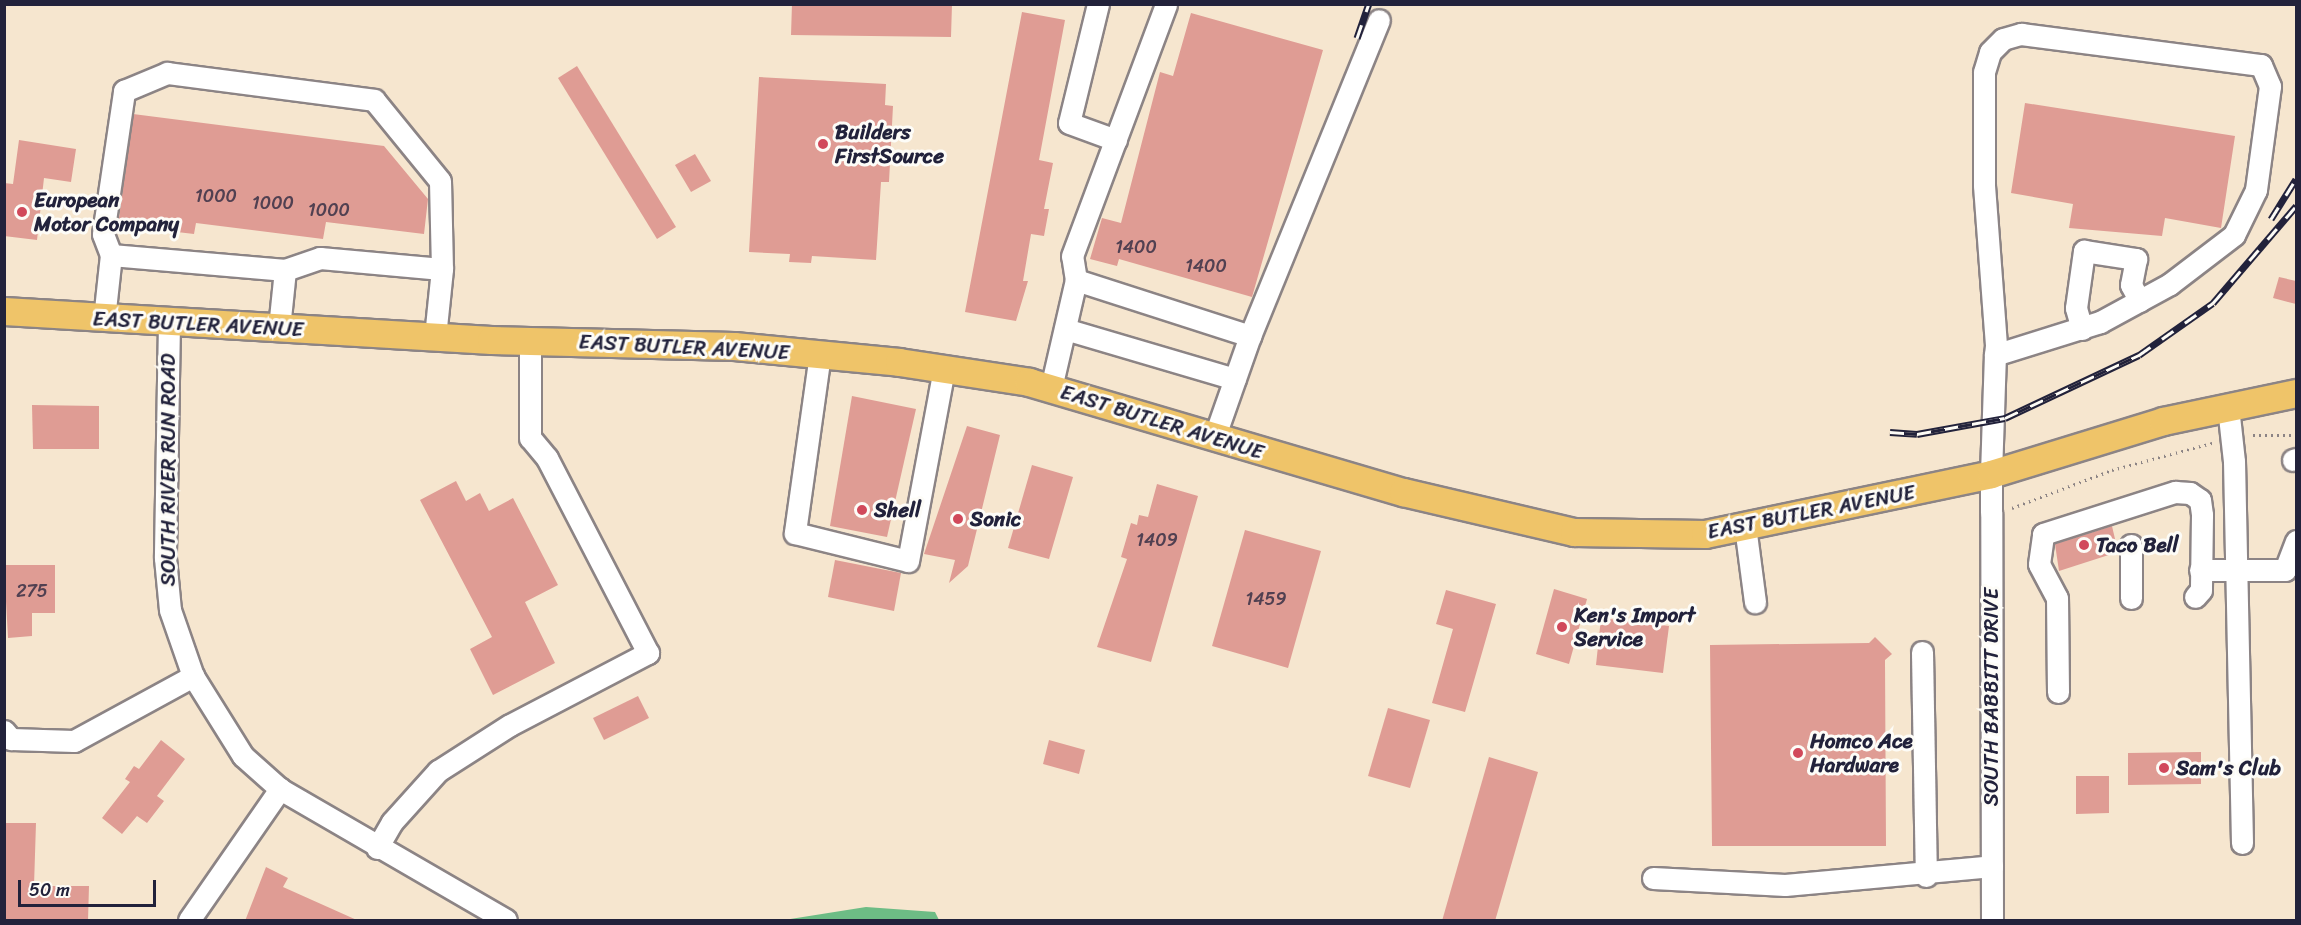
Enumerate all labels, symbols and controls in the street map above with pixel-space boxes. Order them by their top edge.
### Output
place label: Builders FirstSource [835,119,944,169]
marker: Builders FirstSource [816,137,830,151]
house number: 1000 [195,185,237,207]
place label: European Motor Company [34,187,180,237]
house number: 1000 [252,192,294,214]
house number: 1000 [308,199,350,221]
marker: European Motor Company [15,205,29,219]
house number: 1400 [1115,236,1157,258]
house number: 1400 [1185,255,1227,277]
street label: EAST BUTLER AVENUE [92,306,304,342]
street label: EAST BUTLER AVENUE [578,329,790,365]
street label: SOUTH RIVER RUN ROAD [155,353,181,587]
street label: EAST BUTLER AVENUE [1058,379,1266,465]
street label: EAST BUTLER AVENUE [1705,480,1917,544]
place label: Shell [874,497,921,523]
marker: Shell [855,503,869,517]
place label: Sonic [970,506,1021,532]
marker: Sonic [951,512,965,526]
house number: 1409 [1136,529,1178,551]
place label: Taco Bell [2096,532,2179,558]
marker: Taco Bell [2077,538,2091,552]
house number: 275 [16,580,48,602]
house number: 1459 [1245,588,1287,610]
street label: SOUTH BABBITT DRIVE [1978,588,2004,806]
place label: Ken's Import Service [1574,602,1696,652]
marker: Ken's Import Service [1555,620,1569,634]
place label: Homco Ace Hardware [1810,728,1913,778]
marker: Homco Ace Hardware [1791,746,1805,760]
place label: Sam's Club [2176,755,2280,781]
marker: Sam's Club [2157,761,2171,775]
scale bar [21,868,159,906]
text: 50 m [29,874,70,906]

